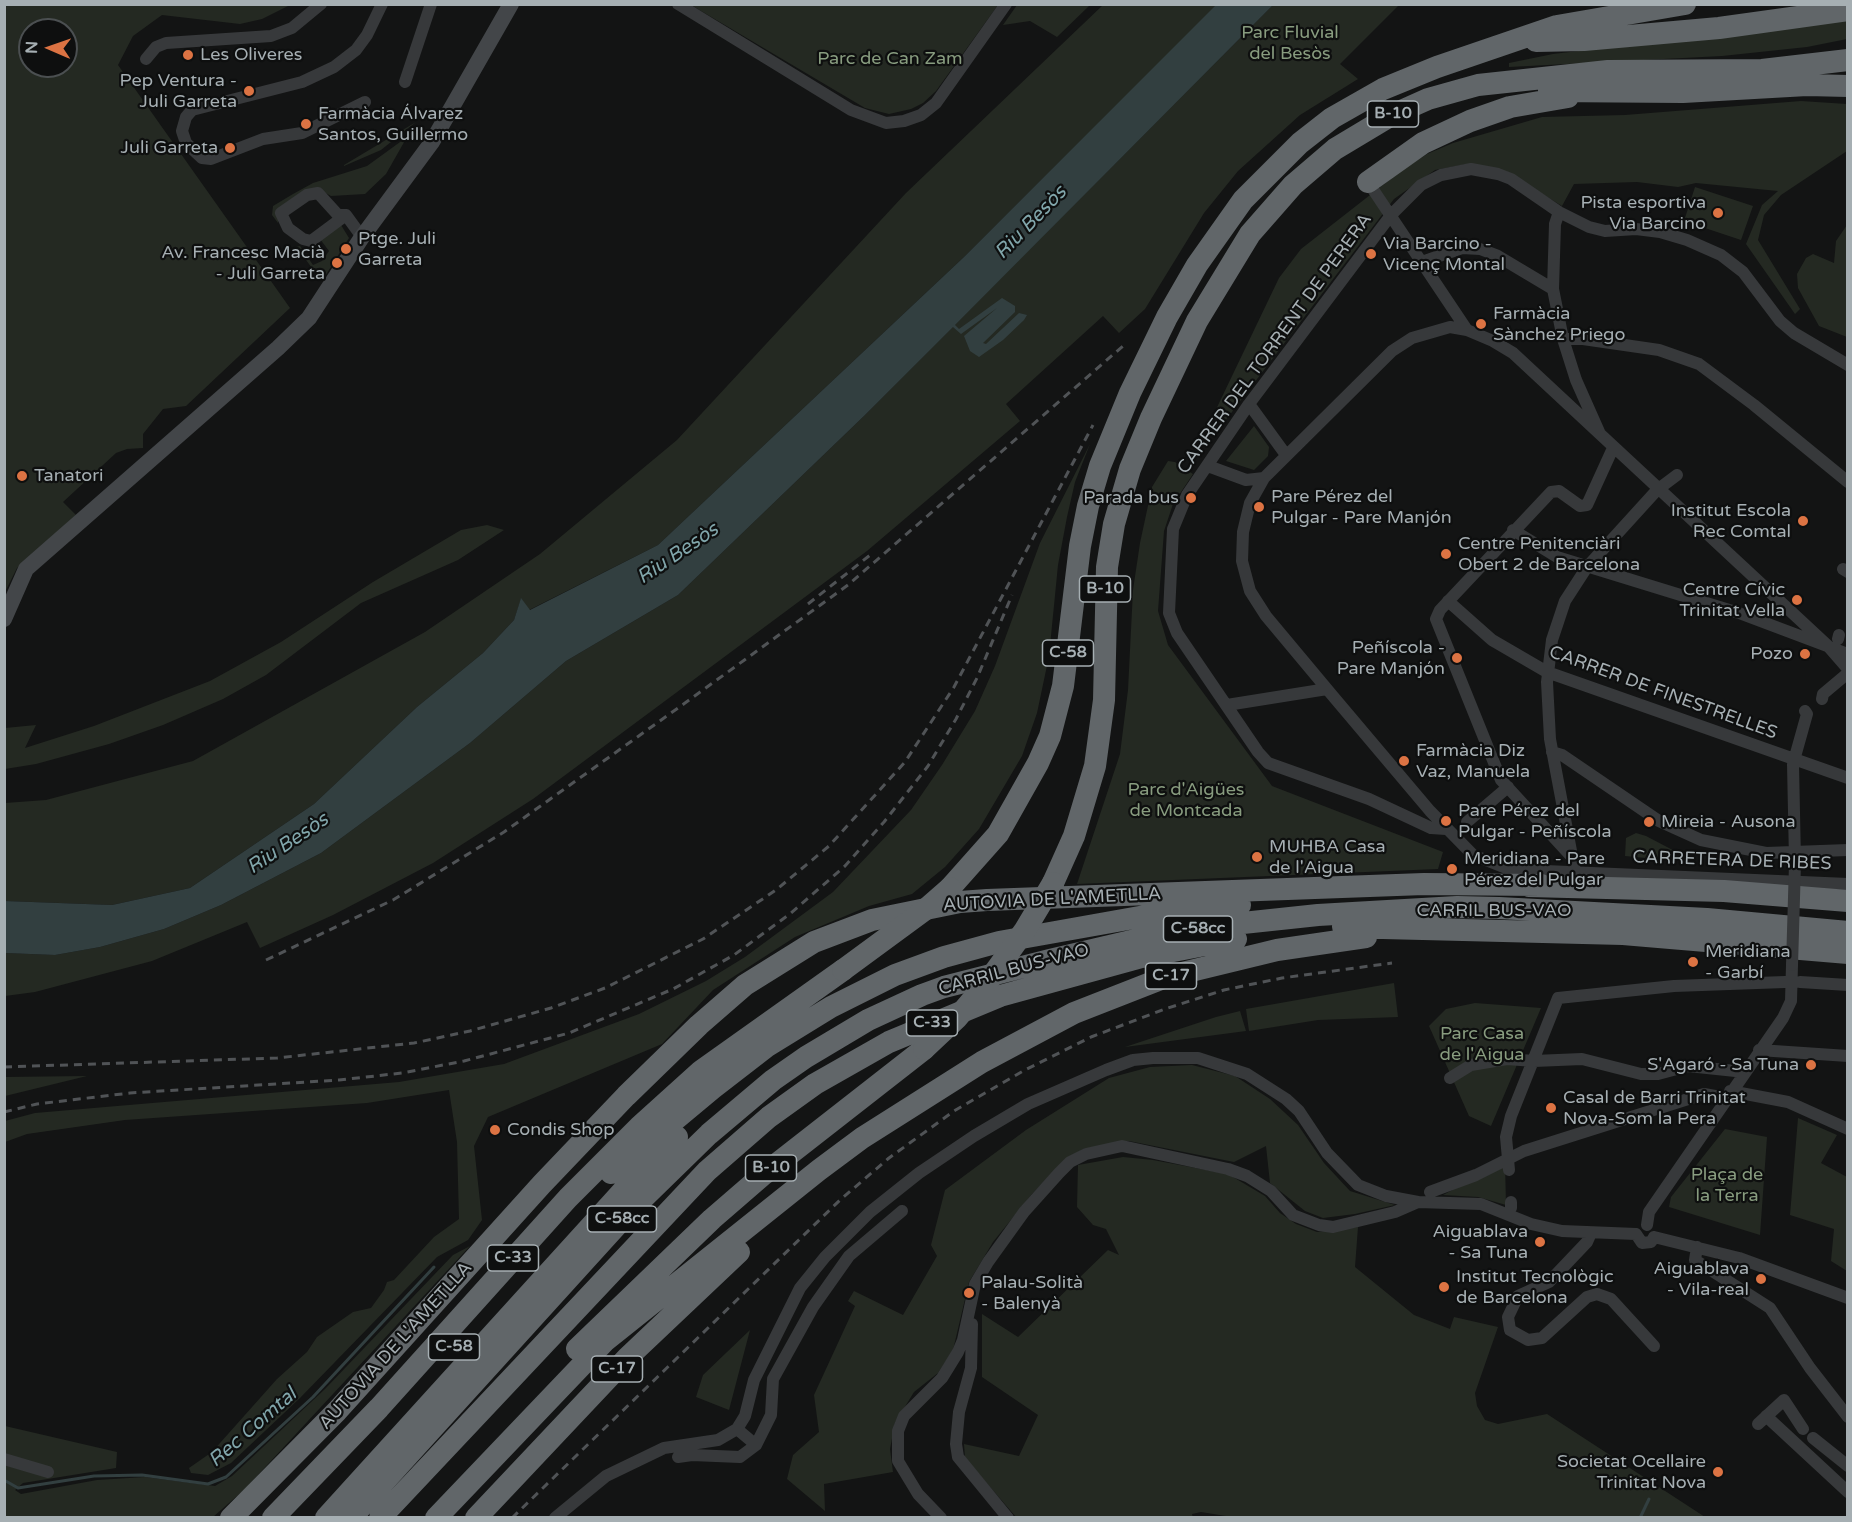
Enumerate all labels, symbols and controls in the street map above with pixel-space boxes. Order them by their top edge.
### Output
north arrow [18,18,78,78]
park label: Parc Fluvial del Besòs [1241,22,1339,64]
text: N [22,41,42,54]
place label: Les Oliveres [200,44,302,66]
marker: Les Oliveres [181,48,195,62]
park label: Parc de Can Zam [817,48,963,70]
place label: Pep Ventura - Juli Garreta [120,70,237,112]
marker: Pep Ventura - Juli Garreta [242,84,256,98]
road number: B-10 [1368,101,1418,127]
place label: Farmàcia Álvarez Santos, Guillermo [318,103,468,146]
marker: Farmàcia Álvarez Santos, Guillermo [299,117,313,131]
place label: Juli Garreta [121,137,218,159]
marker: Juli Garreta [223,141,237,155]
water label: Riu Besòs [990,181,1072,265]
place label: Pista esportiva Via Barcino [1580,192,1706,234]
marker: Pista esportiva Via Barcino [1711,206,1725,220]
street label: CARRER DEL TORRENT DE PERERA [1173,210,1377,478]
place label: Ptge. Juli Garreta [358,228,436,270]
place label: Via Barcino - Vicenç Montal [1383,233,1505,276]
place label: Av. Francesc Macià - Juli Garreta [161,242,325,284]
marker: Ptge. Juli Garreta [339,242,353,256]
marker: Via Barcino - Vicenç Montal [1364,247,1378,261]
marker: Av. Francesc Macià - Juli Garreta [330,256,344,270]
place label: Farmàcia Sànchez Priego [1493,303,1625,346]
marker: Farmàcia Sànchez Priego [1474,317,1488,331]
place label: Tanatori [34,465,104,487]
marker: Tanatori [15,469,29,483]
place label: Pare Pérez del Pulgar - Pare Manjón [1271,486,1452,528]
place label: Parada bus [1083,487,1179,509]
marker: Parada bus [1184,491,1198,505]
marker: Pare Pérez del Pulgar - Pare Manjón [1252,500,1266,514]
place label: Institut Escola Rec Comtal [1671,500,1791,542]
marker: Institut Escola Rec Comtal [1796,514,1810,528]
water label: Riu Besòs [633,518,723,590]
place label: Centre Penitenciàri Obert 2 de Barcelona [1458,533,1640,576]
marker: Centre Penitenciàri Obert 2 de Barcelona [1439,547,1453,561]
road number: B-10 [1080,576,1130,602]
place label: Centre Cívic Trinitat Vella [1679,579,1785,622]
marker: Centre Cívic Trinitat Vella [1790,593,1804,607]
place label: Peñíscola - Pare Manjón [1337,637,1445,680]
road number: C-58 [1042,640,1094,666]
street label: CARRER DE FINESTRELLES [1546,642,1780,744]
place label: Pozo [1750,643,1793,665]
marker: Pozo [1798,647,1812,661]
marker: Peñíscola - Pare Manjón [1450,651,1464,665]
place label: Farmàcia Diz Vaz, Manuela [1416,740,1530,783]
marker: Farmàcia Diz Vaz, Manuela [1397,754,1411,768]
park label: Parc d'Aigües de Montcada [1128,779,1244,822]
place label: Pare Pérez del Pulgar - Peñíscola [1458,800,1612,842]
water label: Riu Besòs [243,808,333,880]
place label: Mireia - Ausona [1661,811,1796,833]
marker: Pare Pérez del Pulgar - Peñíscola [1439,814,1453,828]
marker: Mireia - Ausona [1642,815,1656,829]
place label: MUHBA Casa de l'Aigua [1269,836,1386,878]
street label: CARRETERA DE RIBES [1632,847,1832,875]
place label: Meridiana - Pare Pérez del Pulgar [1464,848,1605,890]
marker: MUHBA Casa de l'Aigua [1250,850,1264,864]
marker: Meridiana - Pare Pérez del Pulgar [1445,862,1459,876]
street label: AUTOVIA DE L'AMETLLA [942,883,1162,917]
street label: CARRIL BUS-VAO [1416,900,1572,922]
road number: C-58cc [1164,916,1232,942]
street label: CARRIL BUS-VAO [936,939,1092,1001]
place label: Meridiana - Garbí [1705,941,1791,984]
marker: Meridiana - Garbí [1686,955,1700,969]
road number: C-17 [1146,963,1196,989]
road number: C-33 [906,1010,958,1036]
park label: Parc Casa de l'Aigua [1440,1023,1524,1066]
place label: S'Agaró - Sa Tuna [1647,1054,1799,1076]
marker: S'Agaró - Sa Tuna [1804,1058,1818,1072]
place label: Casal de Barri Trinitat Nova-Som la Pera [1563,1087,1746,1130]
marker: Casal de Barri Trinitat Nova-Som la Pera [1544,1101,1558,1115]
place label: Condis Shop [507,1119,614,1141]
marker: Condis Shop [488,1123,502,1137]
road number: B-10 [746,1155,796,1181]
park label: Plaça de la Terra [1691,1164,1763,1206]
road number: C-58cc [588,1206,656,1232]
place label: Aiguablava - Sa Tuna [1432,1221,1528,1264]
marker: Aiguablava - Sa Tuna [1533,1235,1547,1249]
road number: C-33 [488,1245,538,1271]
street label: AUTOVIA DE L'AMETLLA [315,1258,477,1434]
place label: Aiguablava - Vila-real [1653,1258,1749,1300]
place label: Institut Tecnològic de Barcelona [1456,1266,1614,1308]
place label: Palau-Solità - Balenyà [981,1272,1083,1314]
marker: Aiguablava - Vila-real [1754,1272,1768,1286]
marker: Institut Tecnològic de Barcelona [1437,1280,1451,1294]
marker: Palau-Solità - Balenyà [962,1286,976,1300]
road number: C-58 [428,1334,480,1360]
road number: C-17 [592,1356,642,1382]
water label: Rec Comtal [204,1383,302,1473]
place label: Societat Ocellaire Trinitat Nova [1557,1451,1706,1494]
marker: Societat Ocellaire Trinitat Nova [1711,1465,1725,1479]

